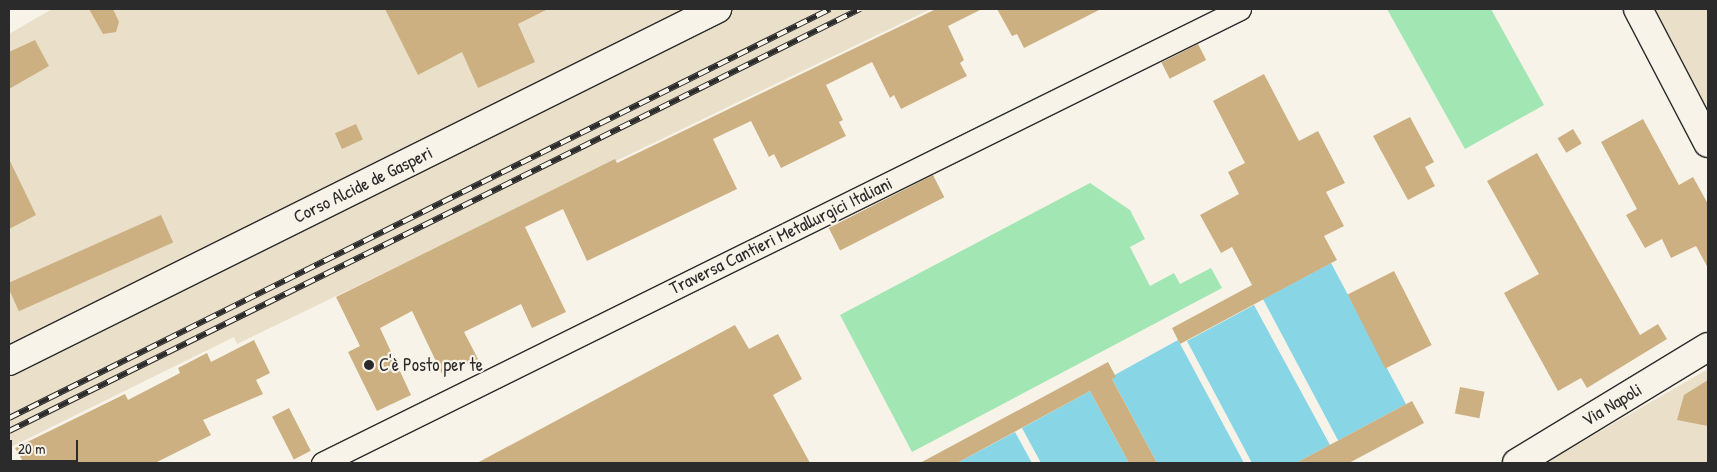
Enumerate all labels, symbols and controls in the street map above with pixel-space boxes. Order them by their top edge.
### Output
street label: Corso Alcide de Gasperi [290,142,436,228]
street label: Traversa Cantieri Metallurgici Italiani [666,173,896,299]
place label: C'è Posto per te [379,354,483,376]
marker: C'è Posto per te [363,359,375,371]
street label: Via Napoli [1578,379,1646,431]
scale bar [12,430,80,462]
text: 20 m [18,438,45,459]

